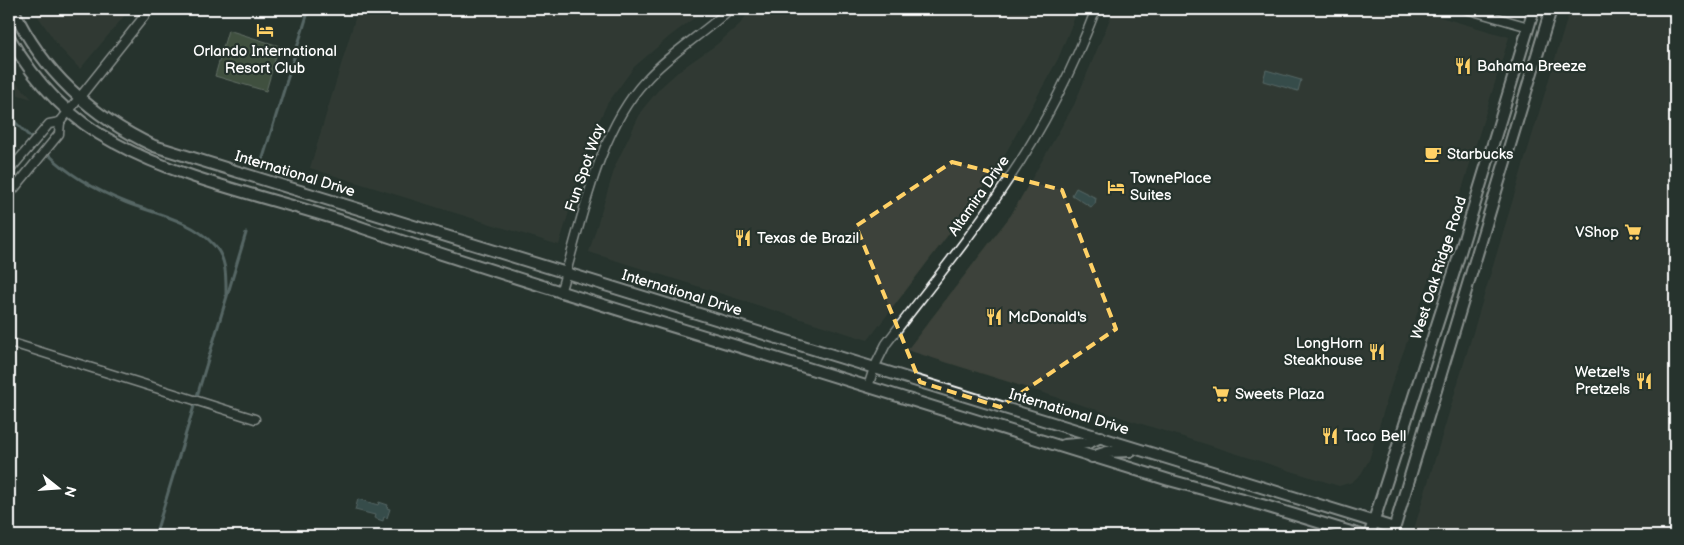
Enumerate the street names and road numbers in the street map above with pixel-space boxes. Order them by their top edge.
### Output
street label: Fun Spot Way [561,121,609,214]
street label: International Drive [233,147,358,201]
street label: Altamira Drive [944,152,1014,240]
street label: West Oak Ridge Road [1407,194,1471,342]
street label: International Drive [620,266,745,320]
street label: International Drive [1007,385,1132,439]

